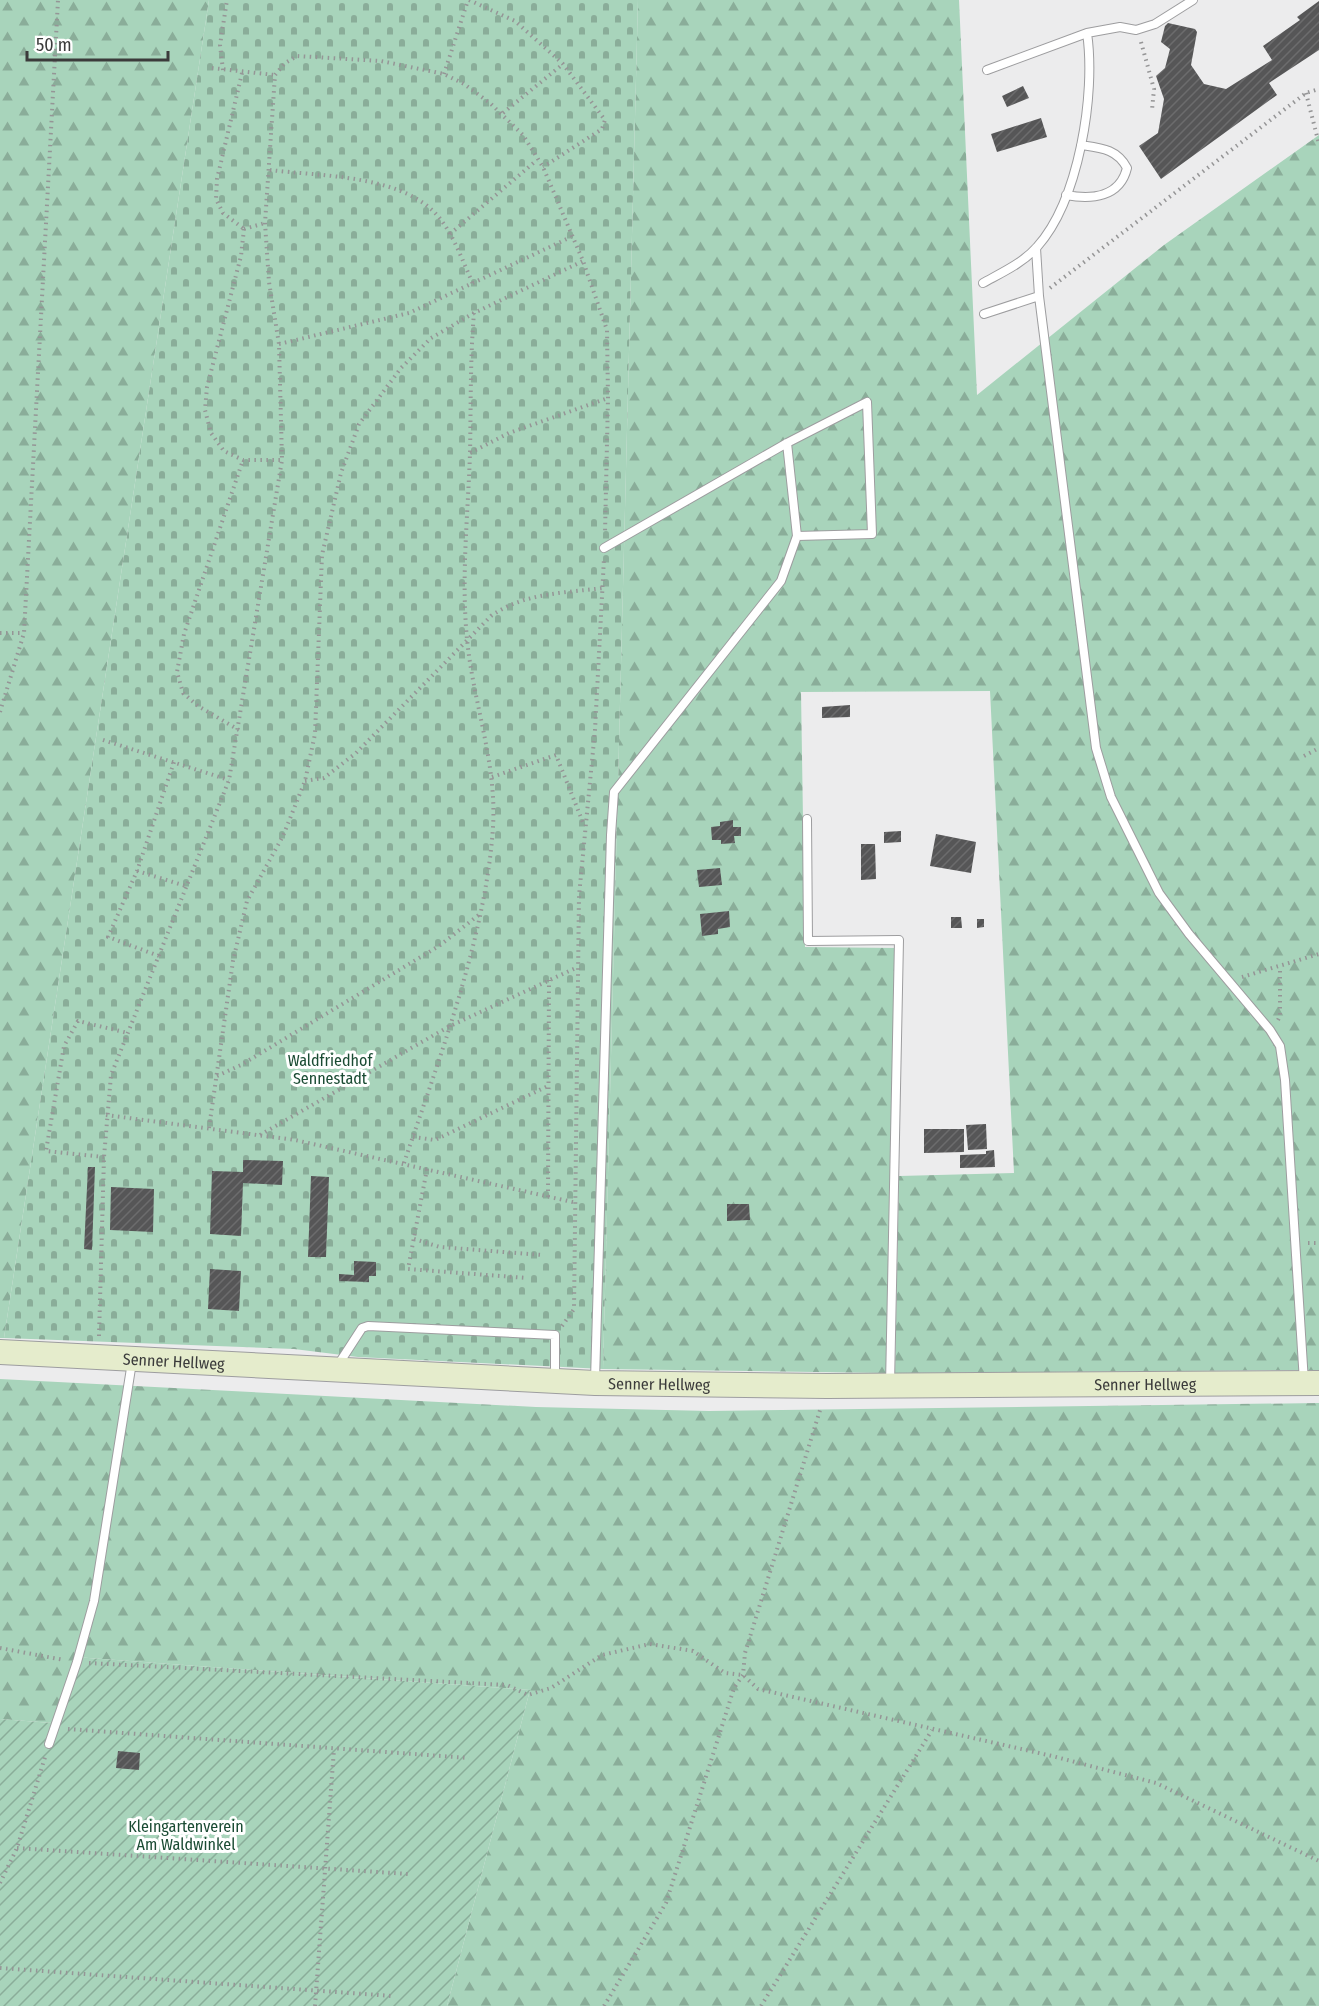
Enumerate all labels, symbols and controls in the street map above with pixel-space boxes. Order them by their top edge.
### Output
scale bar [27,24,168,62]
text: 50 m [36,34,72,56]
park label: Waldfriedhof Sennestadt [288,1051,373,1088]
street label: Senner Hellweg [122,1349,226,1374]
street label: Senner Hellweg [608,1374,711,1394]
street label: Senner Hellweg [1094,1375,1197,1394]
park label: Kleingartenverein Am Waldwinkel [128,1817,244,1854]

